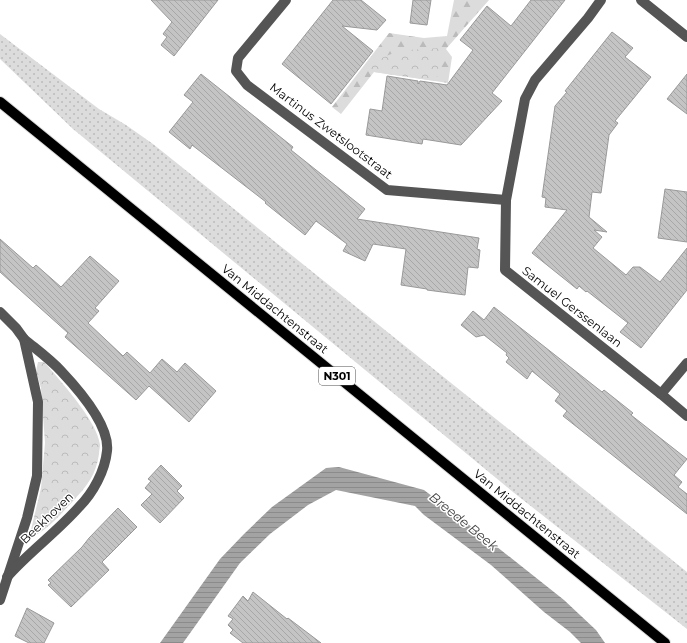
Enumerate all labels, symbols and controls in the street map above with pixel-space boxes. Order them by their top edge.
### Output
street label: Martinus Zwetslootstraat [267,79,396,182]
street label: Van Middachtenstraat [219,261,332,356]
street label: Samuel Gerssenlaan [519,263,625,350]
road number: N301 [319,367,355,385]
street label: Van Middachtenstraat [471,466,584,561]
water label: Breede Beek [426,488,503,554]
street label: Beekhoven [17,489,76,547]

